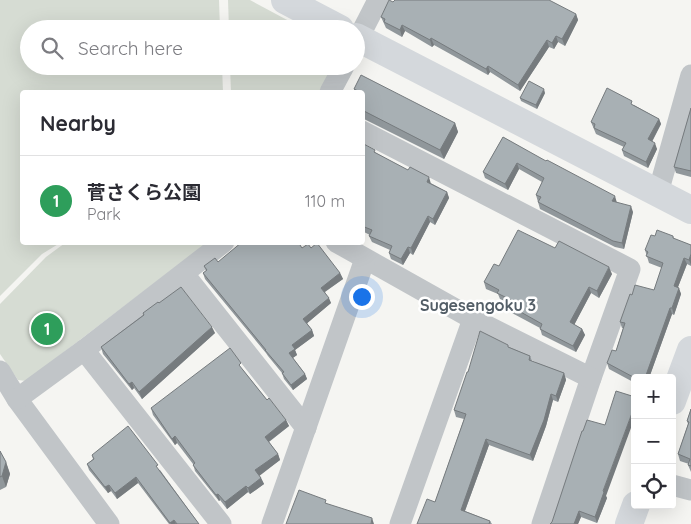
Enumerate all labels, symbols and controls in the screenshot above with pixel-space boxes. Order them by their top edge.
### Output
search box [20,20,365,75]
icon: search [38,34,66,62]
text: Search here [78,36,183,60]
text: Nearby [40,110,116,136]
text: 菅さくら公園 [87,180,201,204]
text: 1 [53,191,59,211]
text: 110 m [305,191,345,211]
text: Park [87,204,121,224]
your location [349,284,375,310]
district label: Sugesengoku 3 [420,295,536,315]
pin: 1 [31,310,63,348]
map controls [631,374,676,509]
button: + [631,374,676,419]
button: − [631,419,676,464]
button: locate [631,464,676,509]

